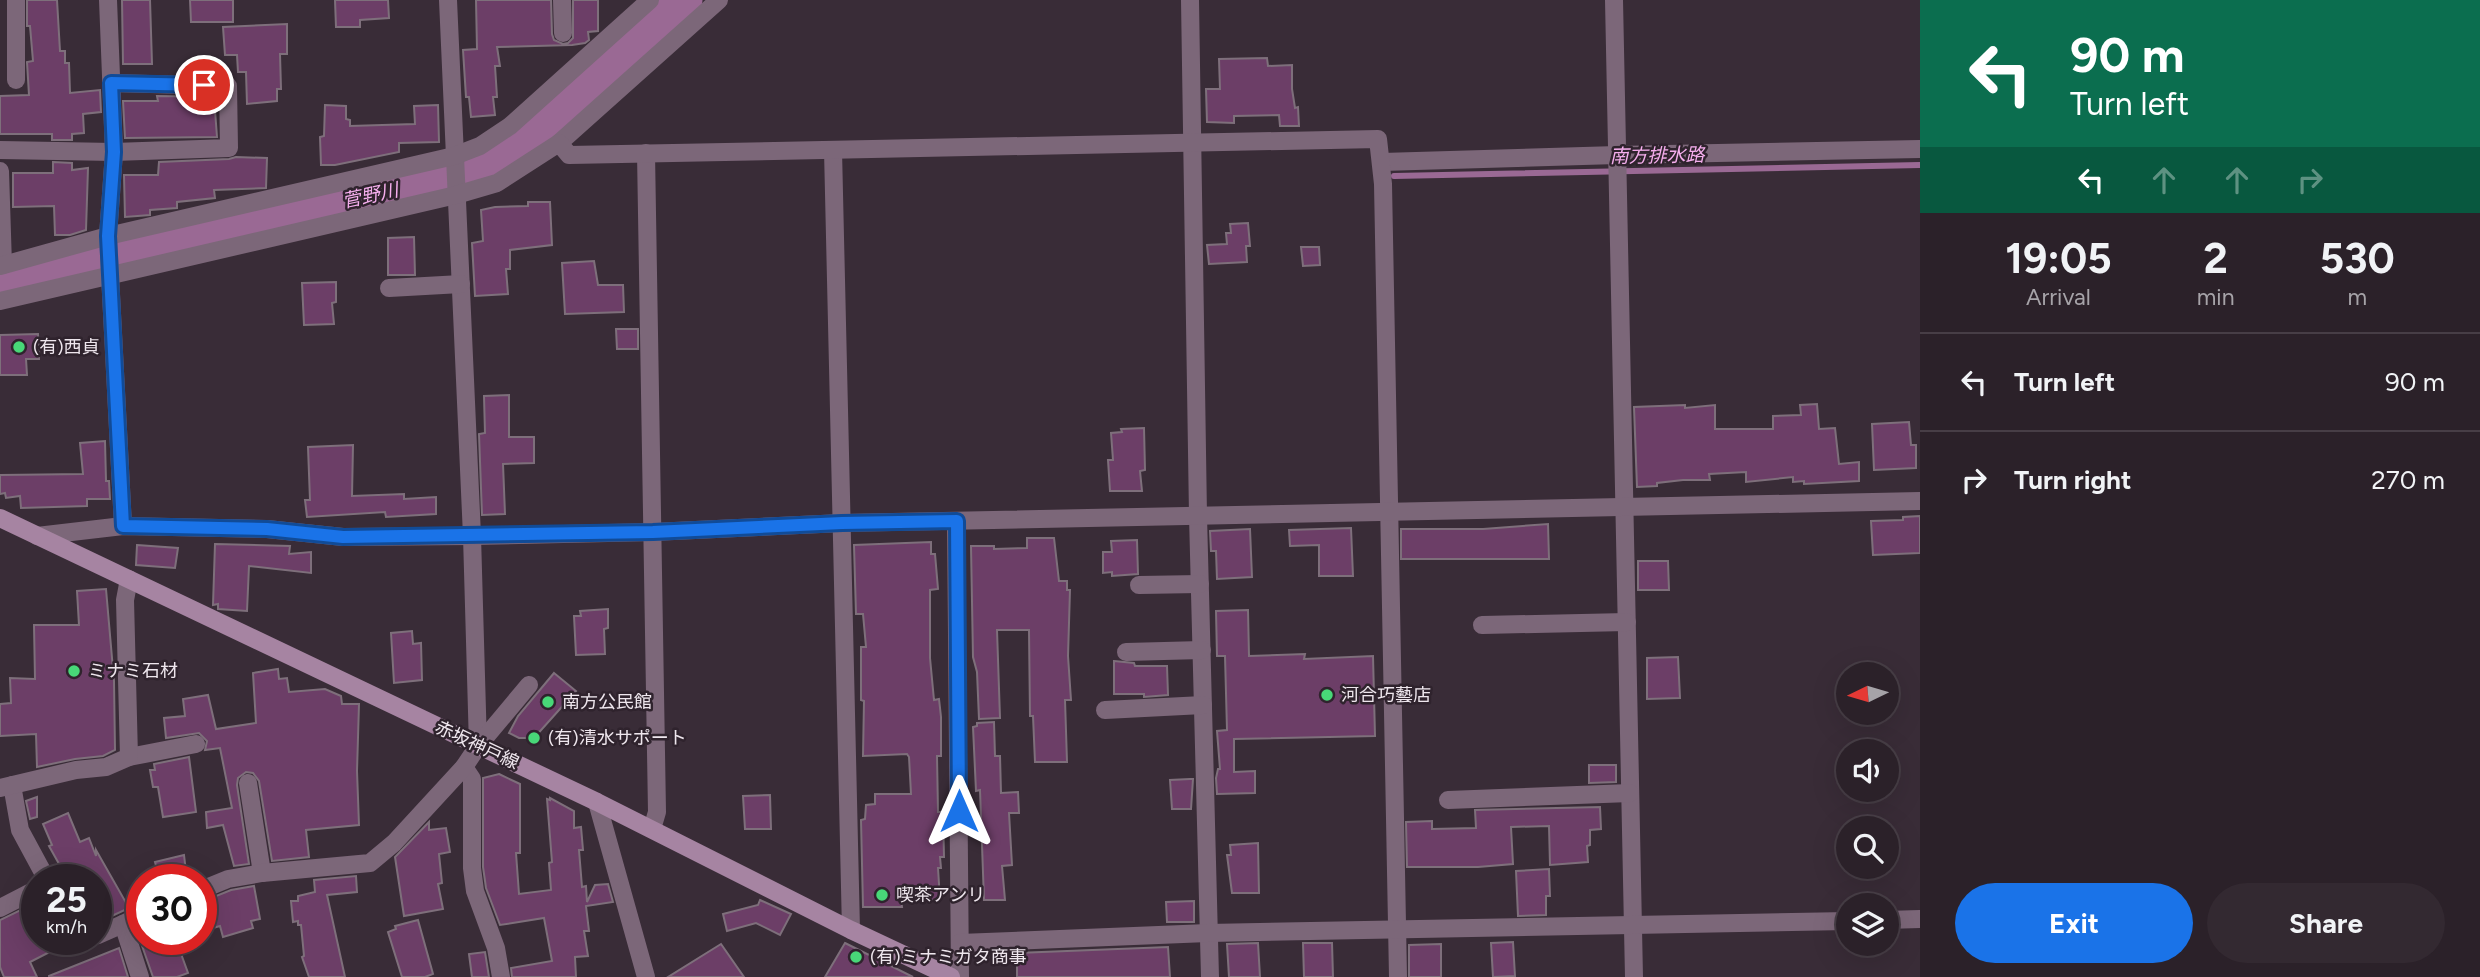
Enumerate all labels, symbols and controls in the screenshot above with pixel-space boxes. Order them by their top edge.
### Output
text: 90 m [2070,25,2185,84]
icon: left [1955,28,2046,119]
pin [174,55,234,115]
icon: arrive [185,66,223,104]
text: Turn left [2070,85,2189,123]
water label: 南方排水路 [1609,143,1707,168]
icon: left [2072,161,2110,199]
icon: ahead [2145,161,2183,199]
icon: ahead [2218,161,2256,199]
icon: right [2291,161,2329,199]
water label: 菅野川 [340,178,402,213]
text: 19:05 [2005,233,2112,284]
text: 2 [2204,233,2228,284]
text: 530 [2320,233,2395,284]
text: Arrival [2026,283,2091,311]
text: min [2197,283,2235,311]
text: m [2347,283,2367,311]
place label: (有)西貞 [33,336,100,358]
marker: (有)西貞 [11,339,27,355]
icon: left [1955,363,1993,401]
text: Turn left [2014,366,2115,398]
text: 90 m [2385,366,2445,398]
icon: right [1955,461,1993,499]
text: Turn right [2014,464,2131,496]
text: 270 m [2371,464,2445,496]
place label: ミナミ石材 [88,660,178,682]
north arrow [1836,662,1899,724]
map controls [1836,662,1899,956]
marker: ミナミ石材 [66,663,82,679]
place label: 河合巧藝店 [1341,684,1431,706]
marker: 河合巧藝店 [1319,687,1335,703]
place label: 南方公民館 [562,691,652,713]
marker: 南方公民館 [540,694,556,710]
street label: 赤坂神戸線 [432,716,522,774]
place label: (有)清水サポート [548,727,687,749]
marker: (有)清水サポート [526,730,542,746]
button: sound [1836,739,1899,802]
position arrow [922,774,996,848]
button: search [1836,816,1899,879]
speed limit sign: 30 [126,864,217,955]
text: 25 [46,879,87,921]
button: Exit [1955,883,2193,963]
button: Share [2207,883,2445,963]
place label: 喫茶アンリ [896,884,985,906]
marker: 喫茶アンリ [874,887,890,903]
button: layers [1836,893,1899,956]
text: km/h [46,916,87,938]
place label: (有)ミナミガタ商事 [870,946,1027,968]
marker: (有)ミナミガタ商事 [848,949,864,965]

